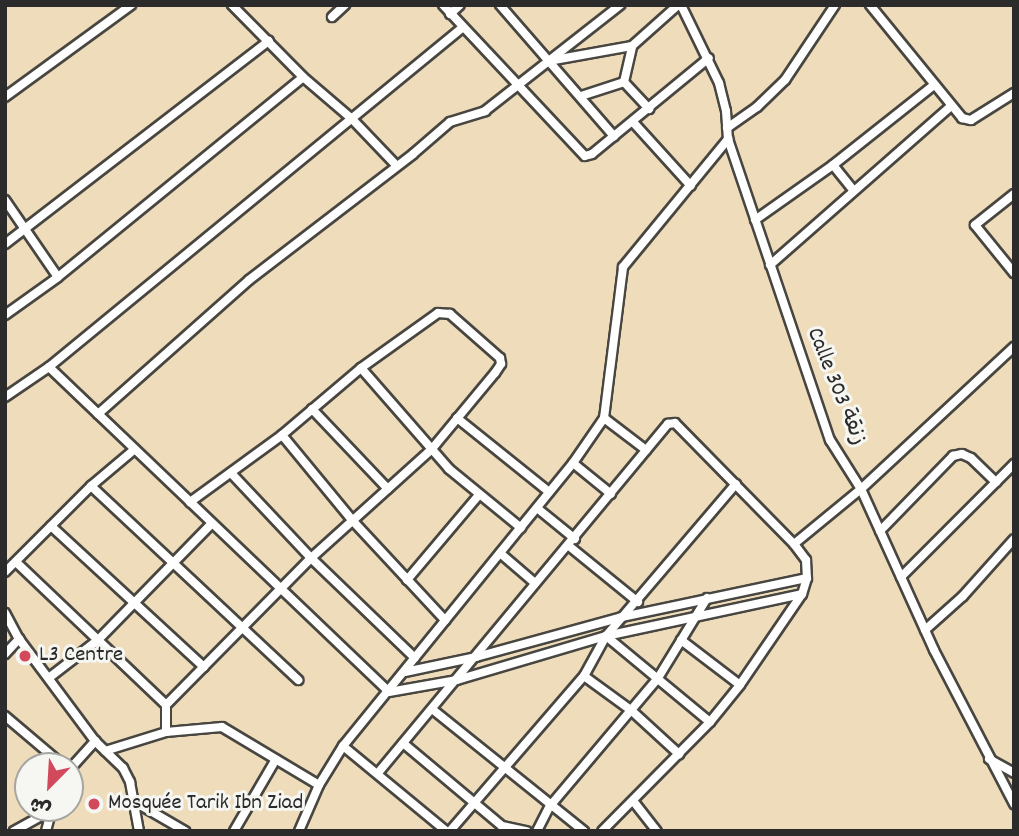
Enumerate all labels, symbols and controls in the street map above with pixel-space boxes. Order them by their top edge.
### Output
street label: Calle 303 زنقة [799,324,871,450]
place label: L3 Centre [39,642,123,670]
marker: L3 Centre [17,648,33,664]
north arrow [14,752,84,822]
text: ش [26,788,56,821]
place label: Mosquée Tarik Ibn Ziad [108,790,303,818]
marker: Mosquée Tarik Ibn Ziad [86,796,102,812]

